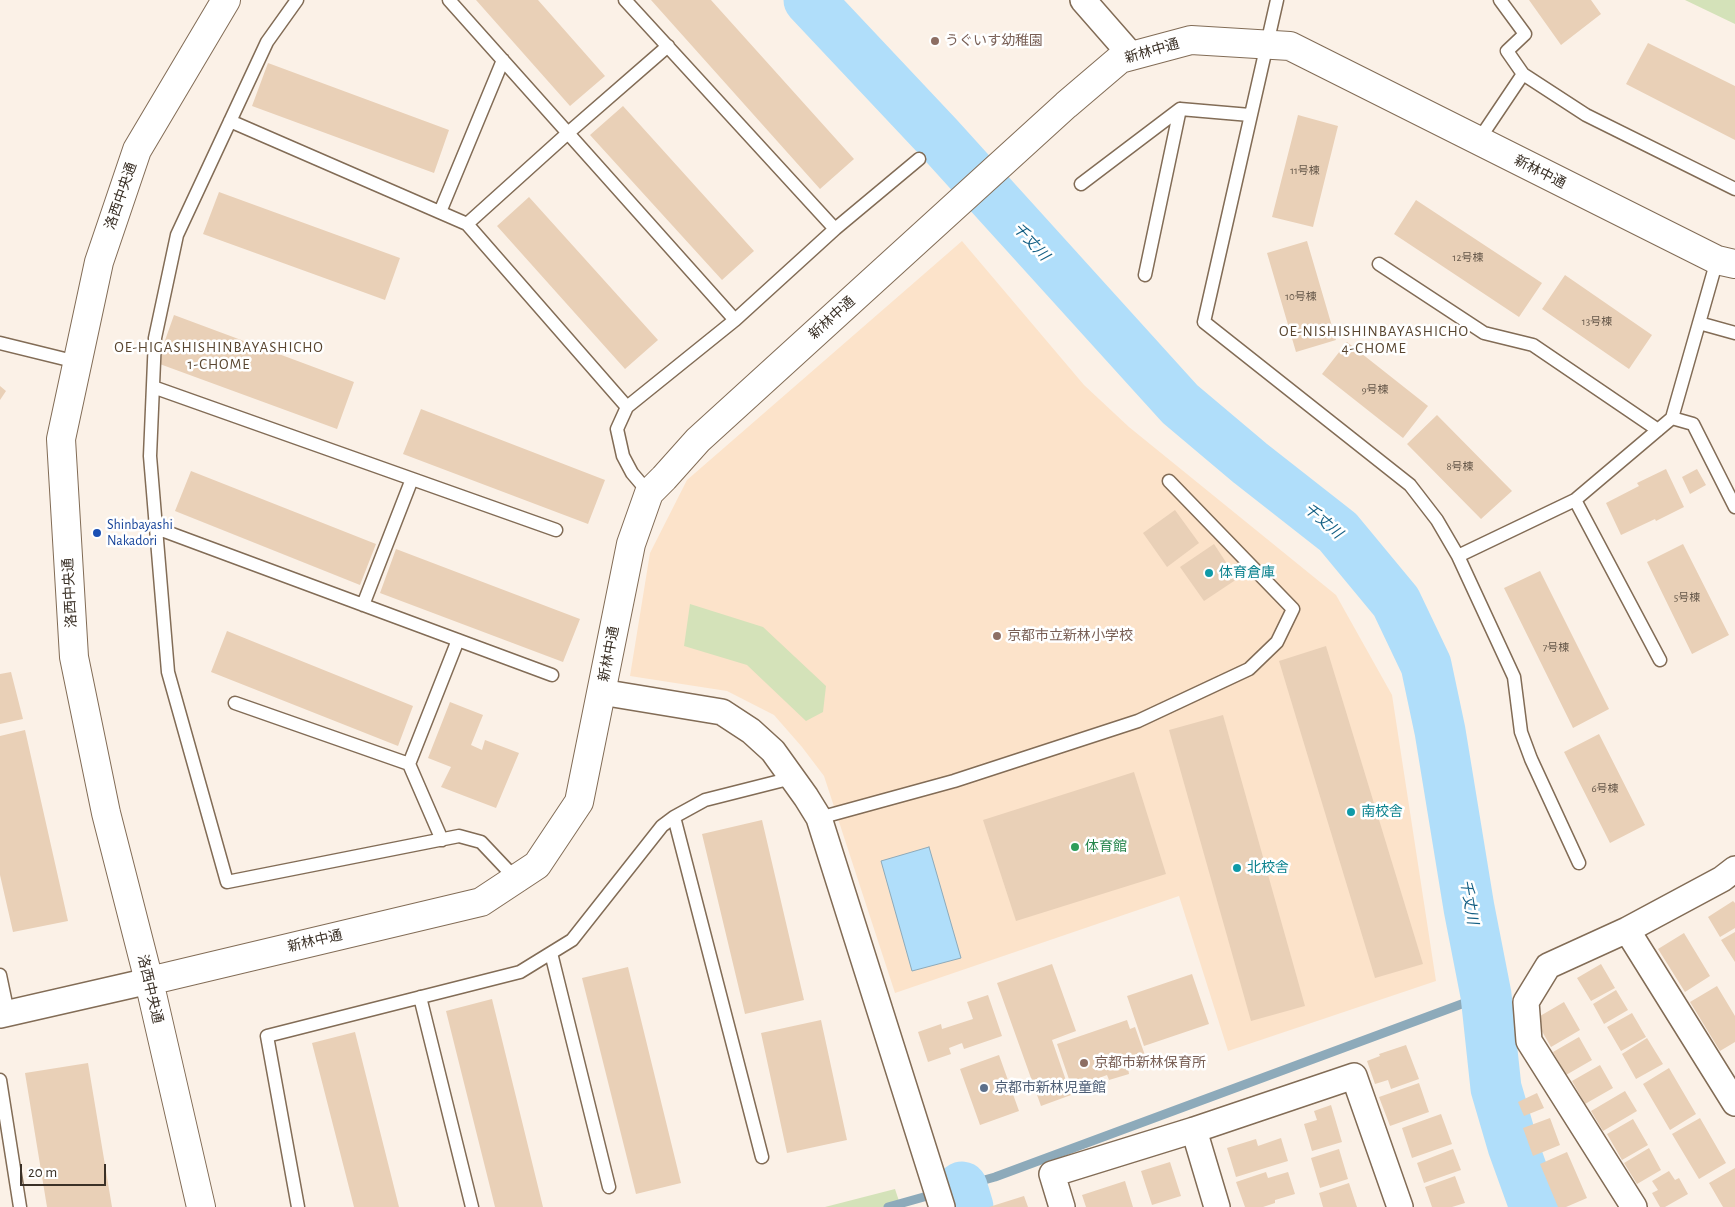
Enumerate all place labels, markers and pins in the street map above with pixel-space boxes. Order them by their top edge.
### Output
place label: うぐいす幼稚園 [945,33,1043,49]
marker: うぐいす幼稚園 [929,35,941,47]
place label: Shinbayashi Nakadori [107,517,173,550]
marker: Shinbayashi Nakadori [91,527,103,539]
place label: 体育倉庫 [1219,565,1275,581]
marker: 体育倉庫 [1203,567,1215,579]
place label: 京都市立新林小学校 [1007,628,1133,644]
marker: 京都市立新林小学校 [991,630,1003,642]
place label: 南校舎 [1361,804,1403,820]
marker: 南校舎 [1345,806,1357,818]
place label: 体育館 [1085,839,1127,855]
marker: 体育館 [1069,841,1081,853]
place label: 北校舎 [1247,860,1289,876]
marker: 北校舎 [1231,862,1243,874]
place label: 京都市新林保育所 [1094,1055,1206,1071]
marker: 京都市新林保育所 [1078,1057,1090,1069]
place label: 京都市新林児童館 [994,1080,1106,1096]
marker: 京都市新林児童館 [978,1082,990,1094]

